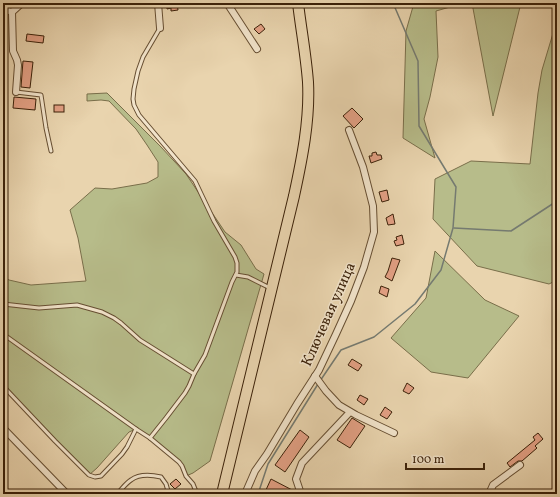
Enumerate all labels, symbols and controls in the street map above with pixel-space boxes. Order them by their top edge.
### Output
street label: Ключевая улица [297,259,362,370]
scale bar [406,445,484,471]
text: 100 m [412,452,445,468]

